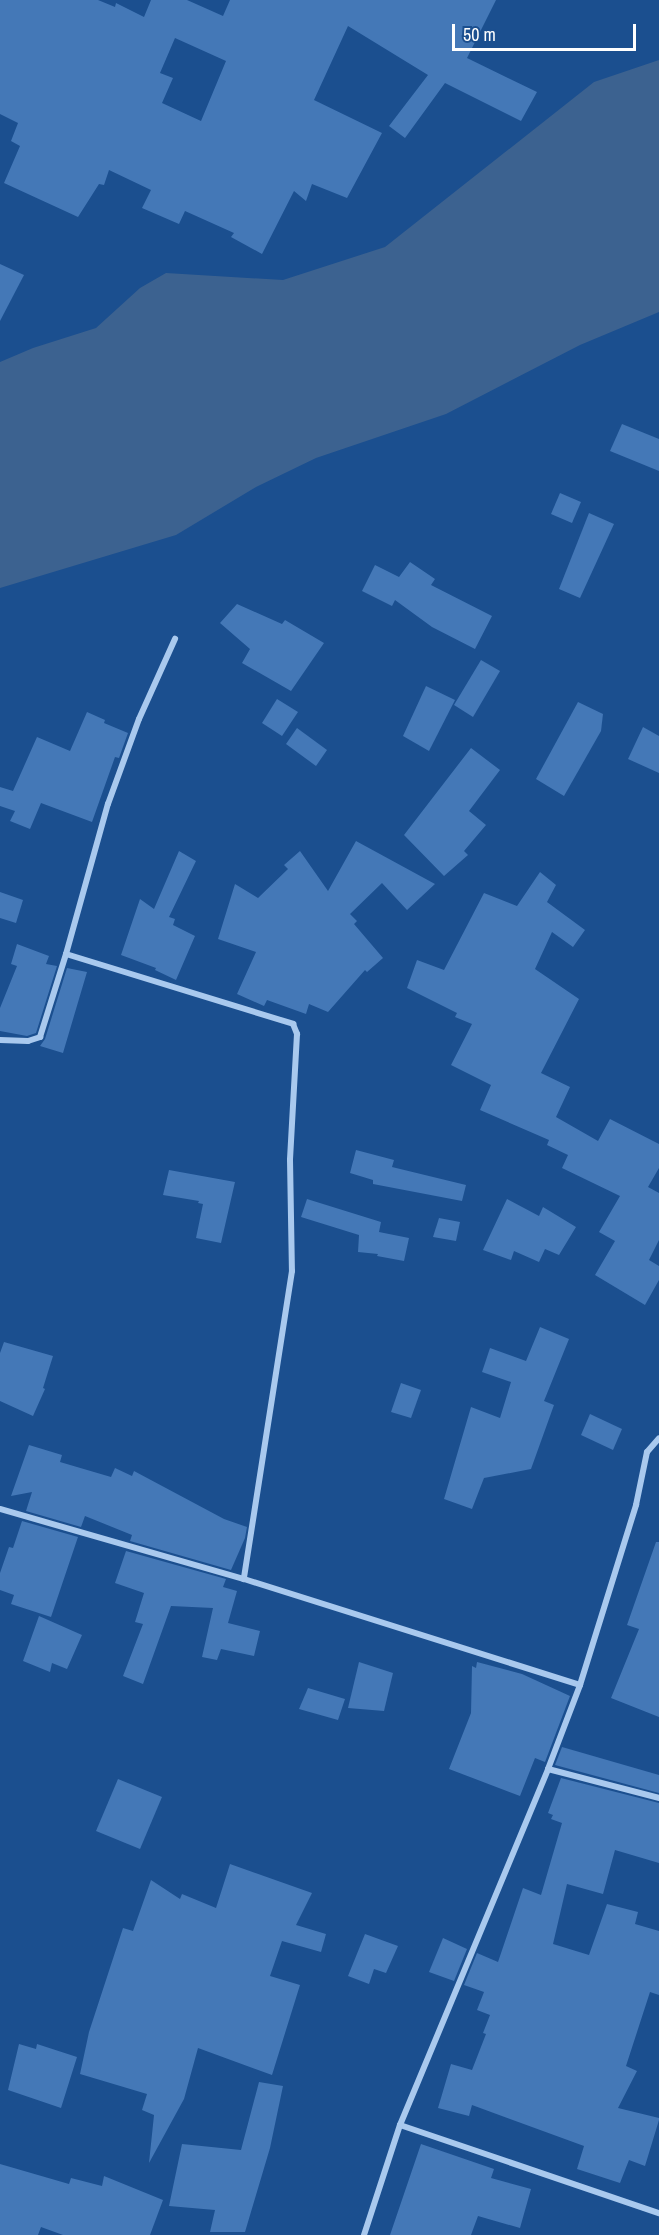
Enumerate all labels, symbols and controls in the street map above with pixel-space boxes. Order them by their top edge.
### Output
scale bar [455,12,640,50]
text: 50 m [463,22,496,47]

